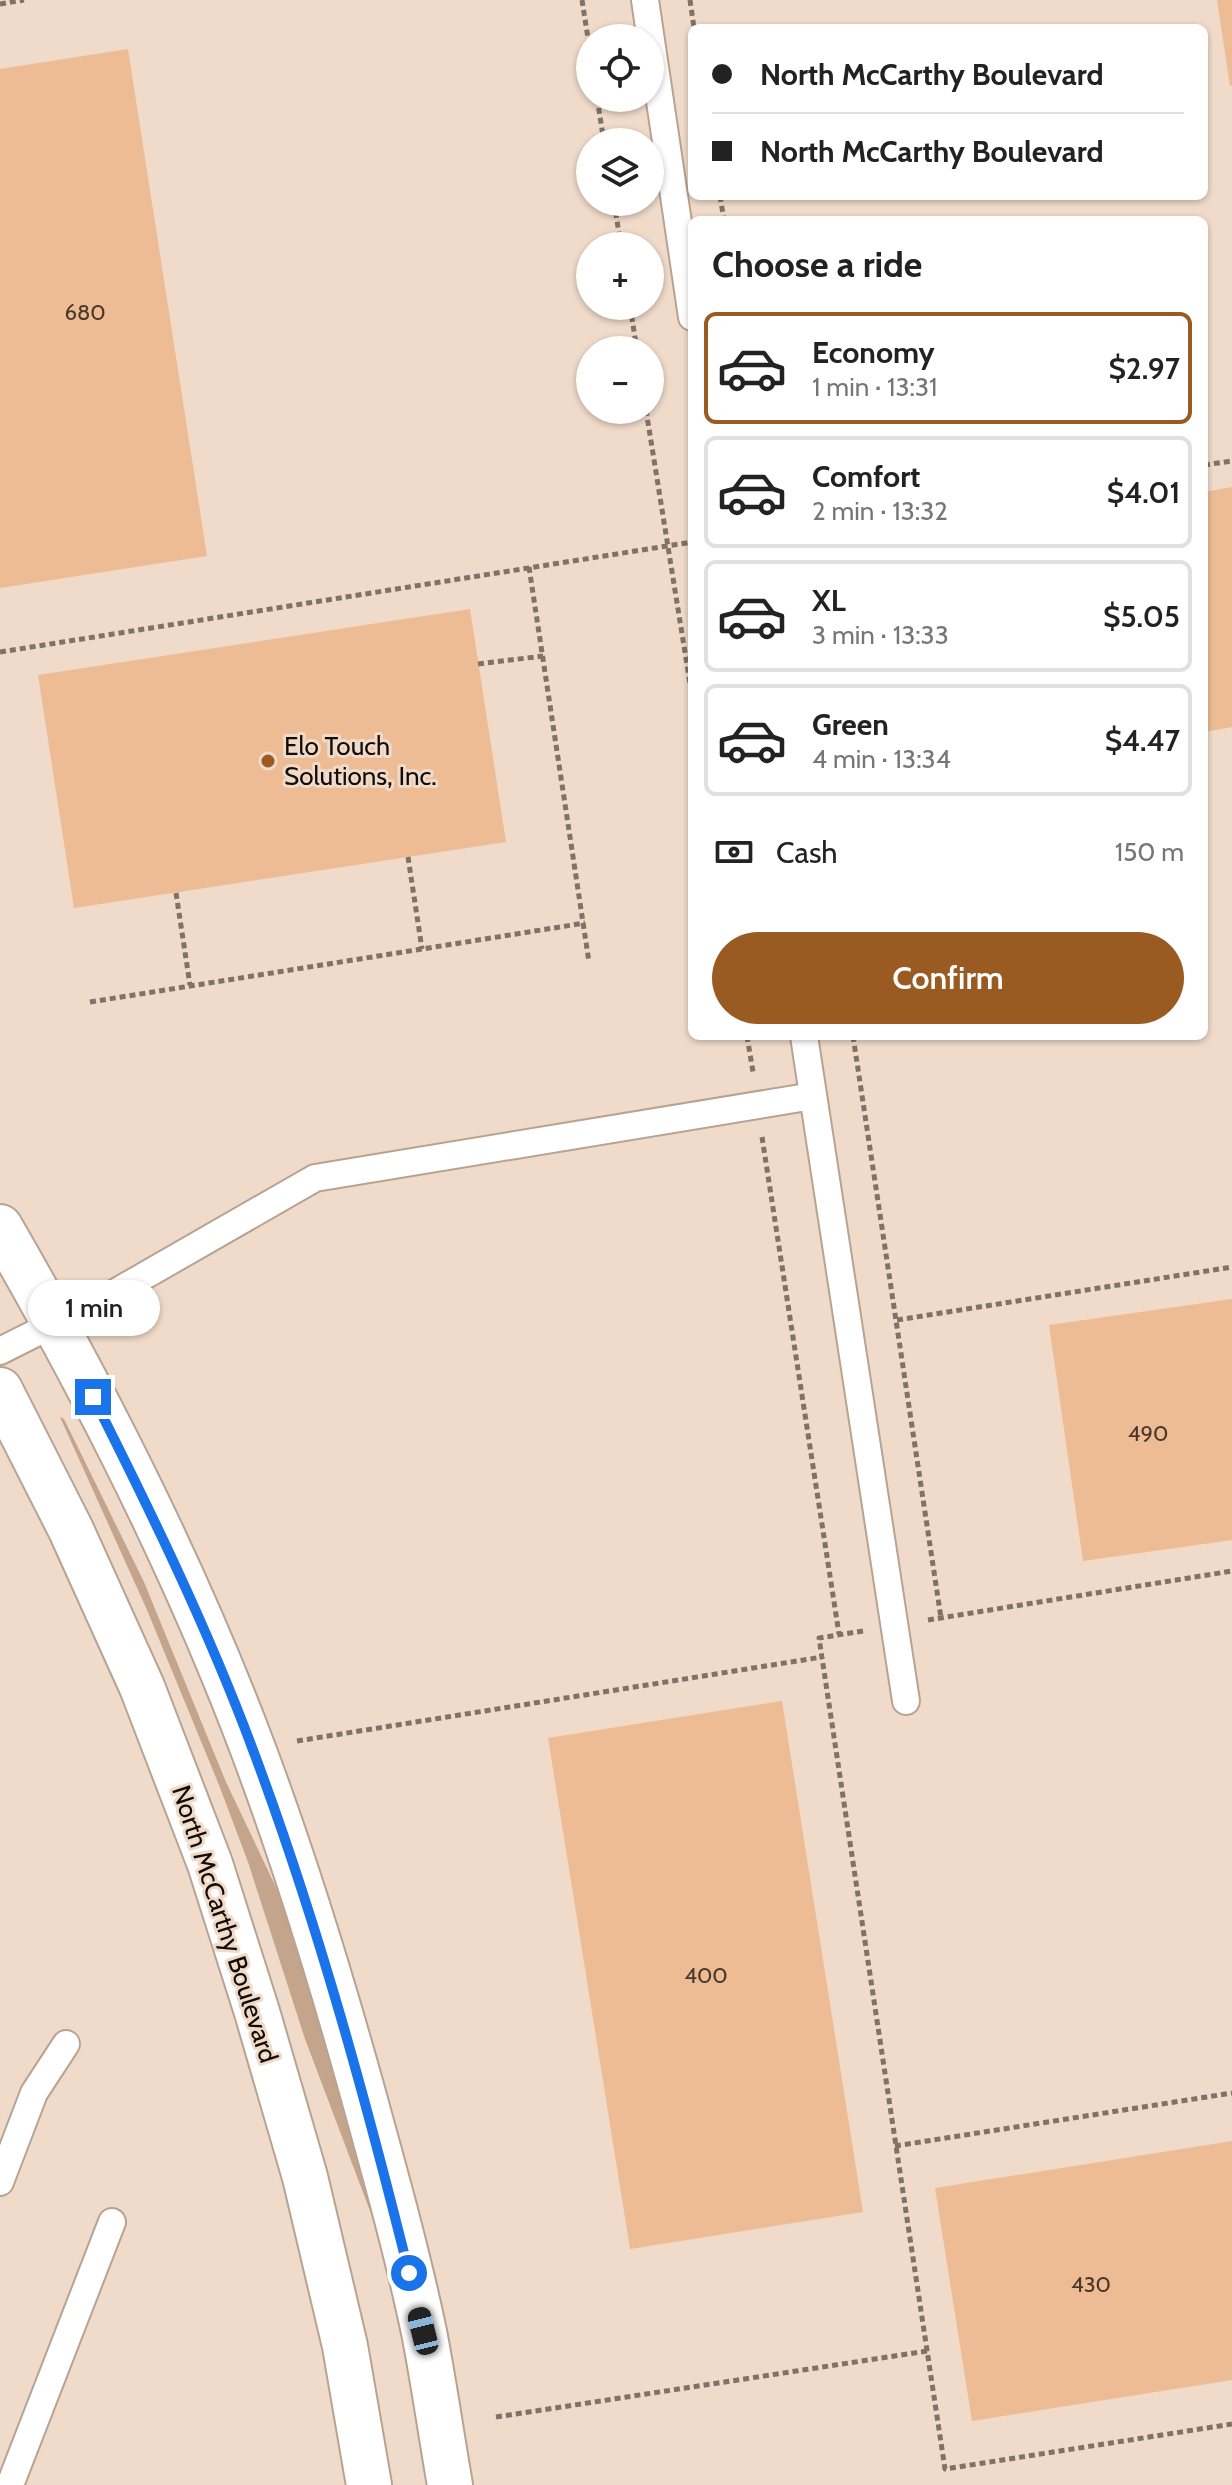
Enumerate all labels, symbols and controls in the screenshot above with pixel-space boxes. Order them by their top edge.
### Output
map controls [576,24,664,424]
button: locate [576,24,664,112]
text: North McCarthy Boulevard [760,56,1104,93]
button: layers [576,128,664,216]
text: North McCarthy Boulevard [760,133,1104,170]
button: + [576,232,664,320]
text: Choose a ride [712,242,922,286]
house number: 680 [64,299,106,326]
icon: car [716,332,788,404]
text: Economy [812,334,935,371]
button: − [576,336,664,424]
text: $2.97 [1108,350,1180,387]
text: 1 min · 13:31 [812,371,938,403]
icon: car [716,456,788,528]
text: Comfort [812,458,920,495]
text: $4.01 [1107,474,1180,511]
text: 2 min · 13:32 [812,495,948,527]
icon: car [716,580,788,652]
text: XL [812,582,846,619]
text: $5.05 [1103,598,1180,635]
text: 3 min · 13:33 [812,619,949,651]
icon: car [716,704,788,776]
text: Green [812,706,889,743]
text: $4.47 [1105,722,1180,759]
place label: Elo Touch Solutions, Inc. [284,730,437,792]
text: 4 min · 13:34 [812,743,951,775]
marker: Elo Touch Solutions, Inc. [259,752,277,770]
icon: cash [712,830,756,874]
text: Cash [776,834,838,871]
text: 150 m [1115,836,1184,868]
button: Confirm [712,932,1184,1024]
callout: 1 min [27,1281,159,1337]
text: 1 min [65,1292,123,1324]
route end [75,1379,111,1415]
house number: 490 [1128,1420,1168,1447]
street label: North McCarthy Boulevard [165,1781,285,2067]
house number: 400 [684,1962,728,1989]
route start [391,2255,427,2291]
house number: 430 [1071,2271,1111,2298]
car [406,2305,440,2357]

